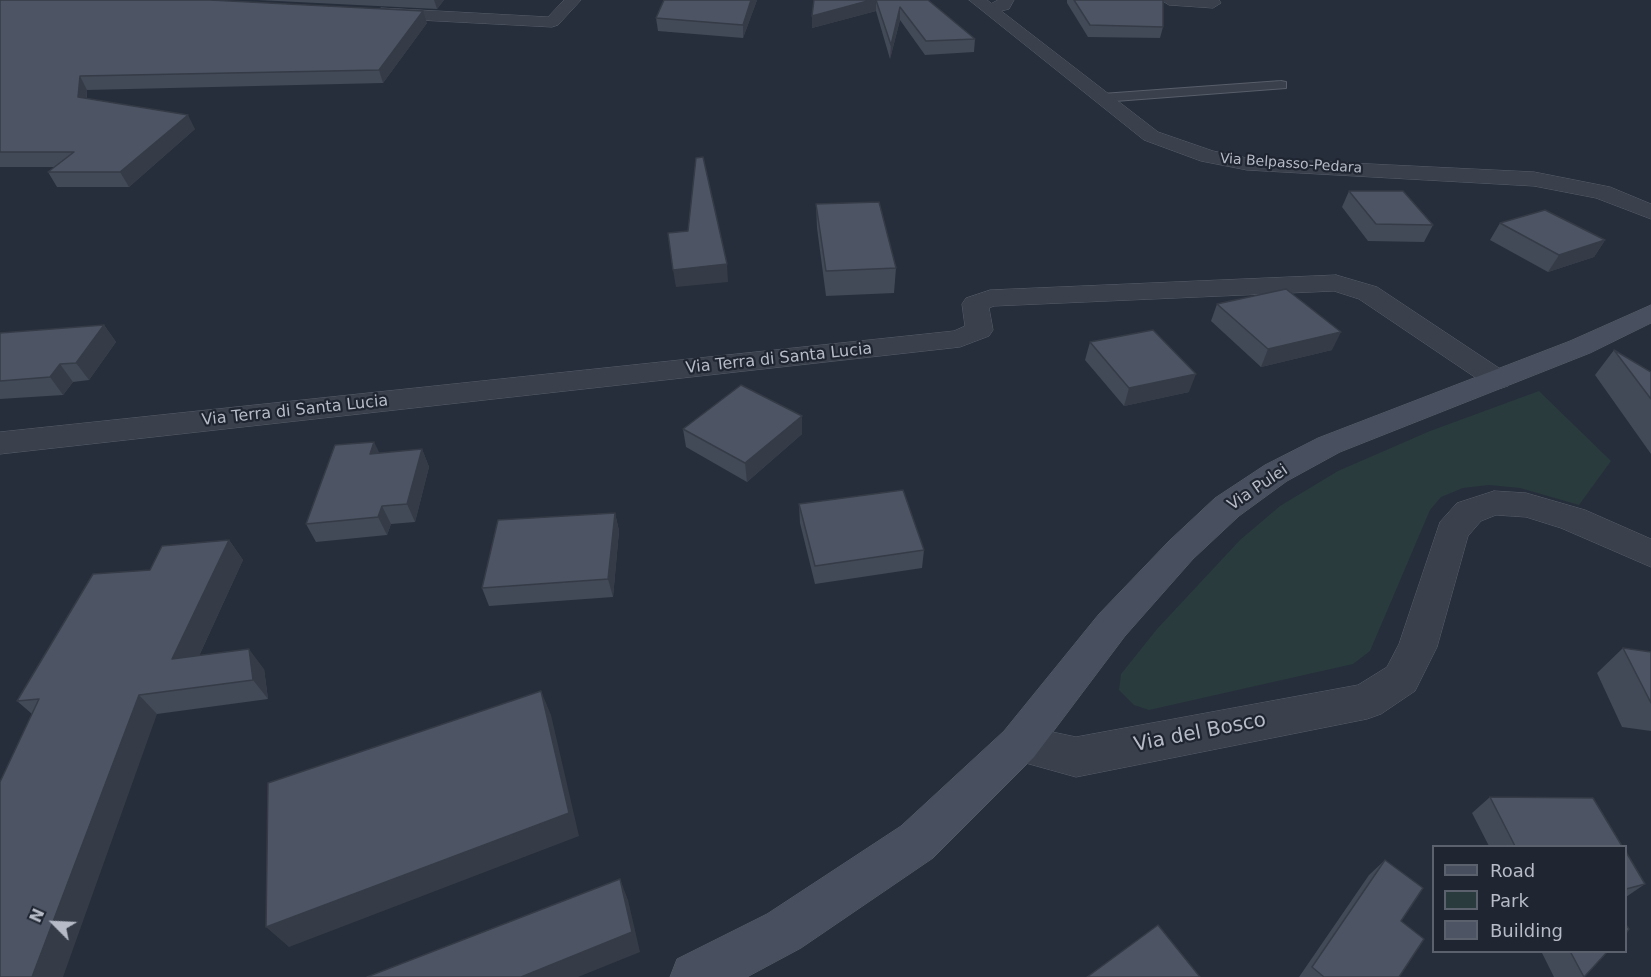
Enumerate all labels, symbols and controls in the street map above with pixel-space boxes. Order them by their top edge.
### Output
street label: Via Belpasso-Pedara [1219,151,1363,177]
street label: Via Terra di Santa Lucia [685,340,873,378]
street label: Via Terra di Santa Lucia [201,392,389,430]
street label: Via Pulei [1224,461,1292,515]
street label: Via del Bosco [1132,708,1268,758]
legend [1432,845,1627,953]
text: Road [1490,860,1535,881]
text: Park [1490,890,1529,911]
north arrow [24,893,84,953]
text: N [26,906,48,925]
text: Building [1490,920,1563,941]

